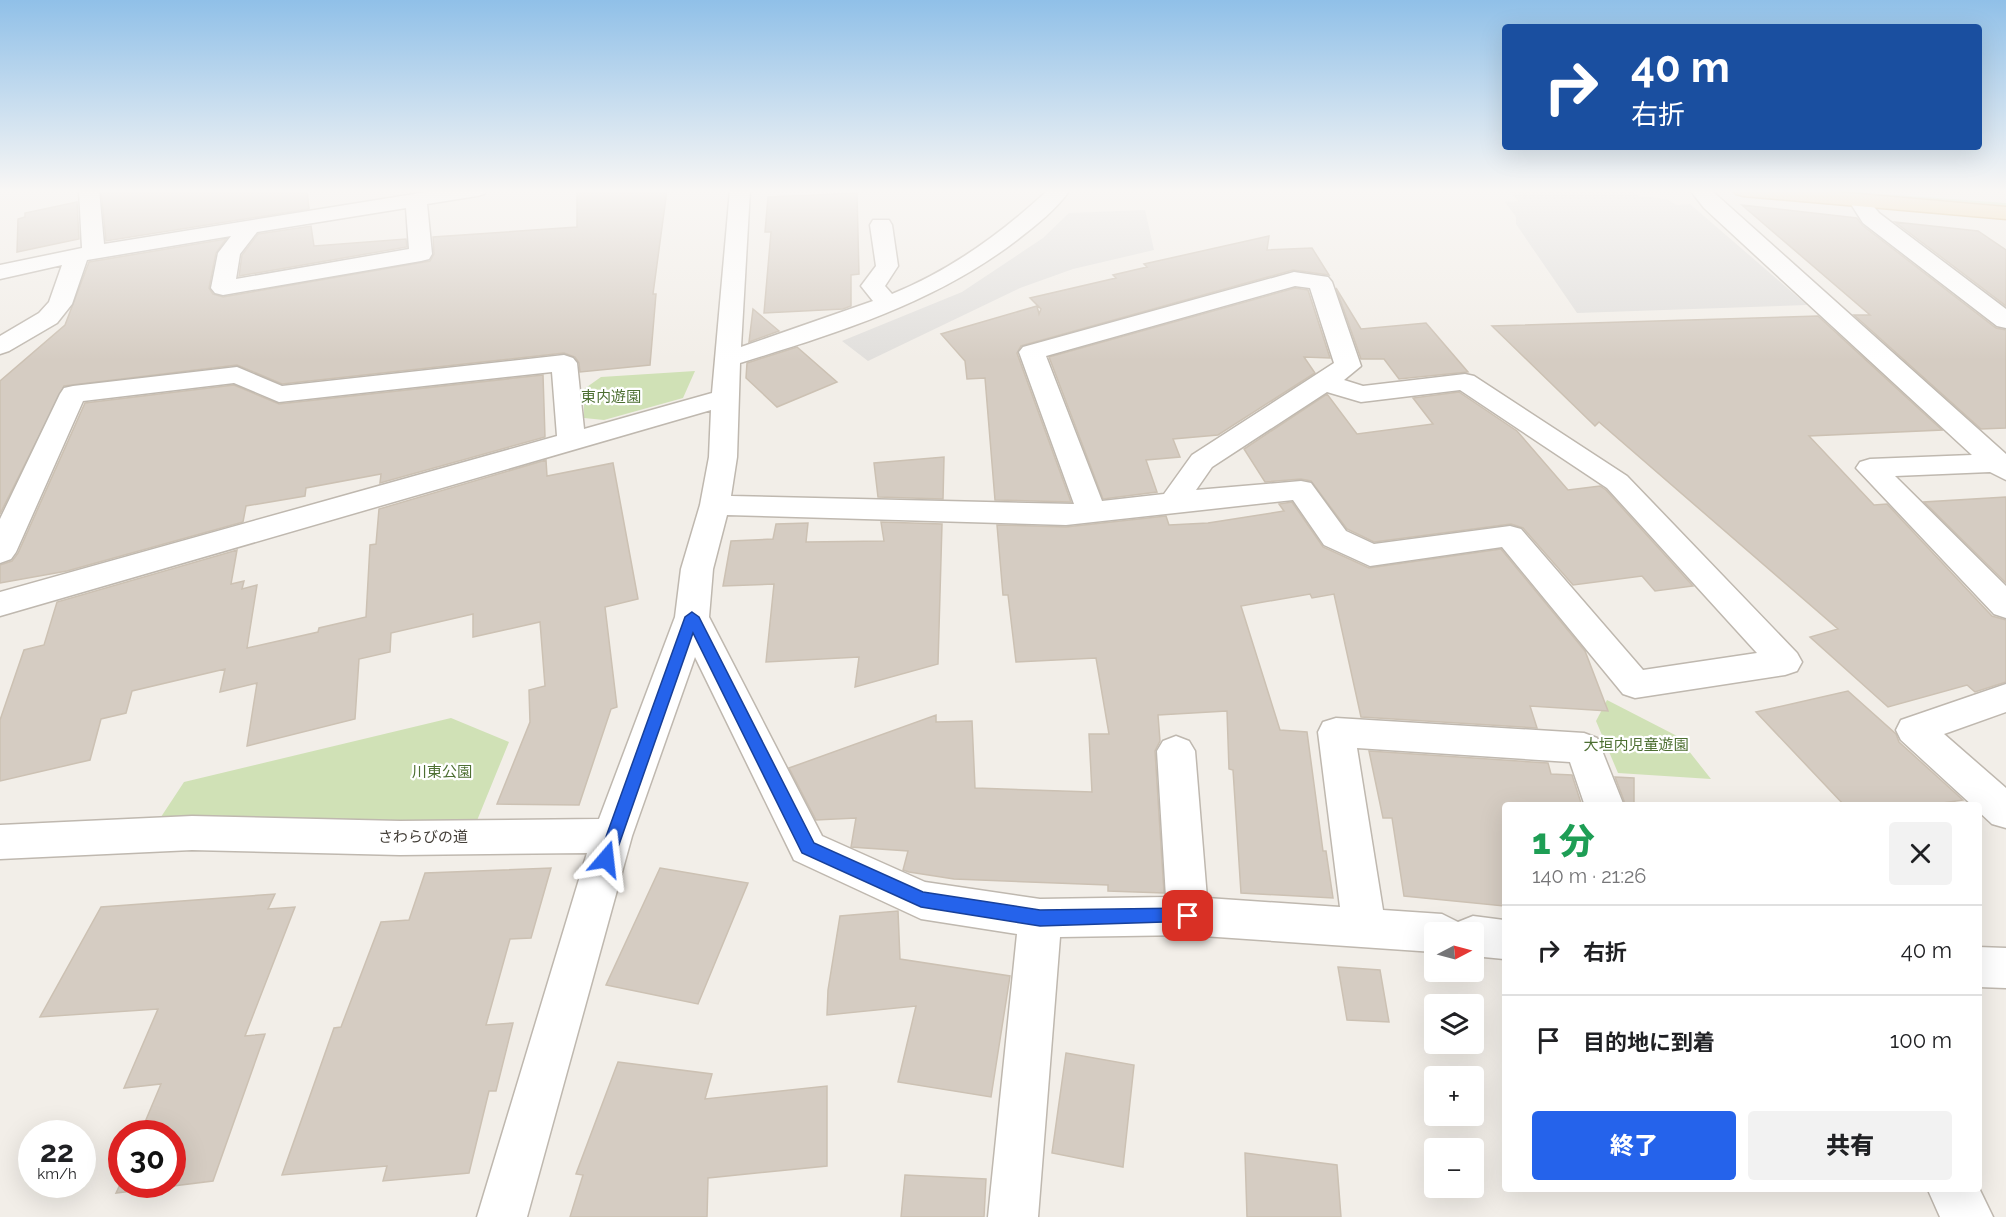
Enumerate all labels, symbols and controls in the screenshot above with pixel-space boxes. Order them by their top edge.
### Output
text: 40 m [1631,43,1730,92]
icon: right [1532,48,1610,126]
text: 右折 [1631,99,1685,130]
park label: 東内遊園 [581,388,641,406]
park label: 大垣内児童遊園 [1583,736,1689,754]
park label: 川東公園 [412,763,472,781]
text: 1 分 [1532,820,1595,862]
button: close [1889,822,1952,885]
position arrow [574,827,638,891]
street label: さわらびの道 [378,828,468,846]
text: 140 m · 21:26 [1532,864,1646,888]
pin [1162,890,1213,941]
icon: arrive [1171,899,1204,932]
north arrow [1424,922,1484,982]
map controls [1424,922,1484,1198]
icon: right [1532,934,1565,967]
text: 40 m [1901,937,1952,963]
text: 右折 [1583,939,1627,965]
button: layers [1424,994,1484,1054]
icon: arrive [1532,1024,1565,1057]
text: 100 m [1890,1027,1952,1053]
text: 目的地に到着 [1583,1029,1715,1055]
button: + [1424,1066,1484,1126]
button: 終了 [1532,1111,1736,1180]
button: 共有 [1748,1111,1952,1180]
speed limit sign: 30 [108,1120,186,1198]
text: 22 [40,1134,74,1169]
button: − [1424,1138,1484,1198]
text: km/h [37,1165,77,1183]

